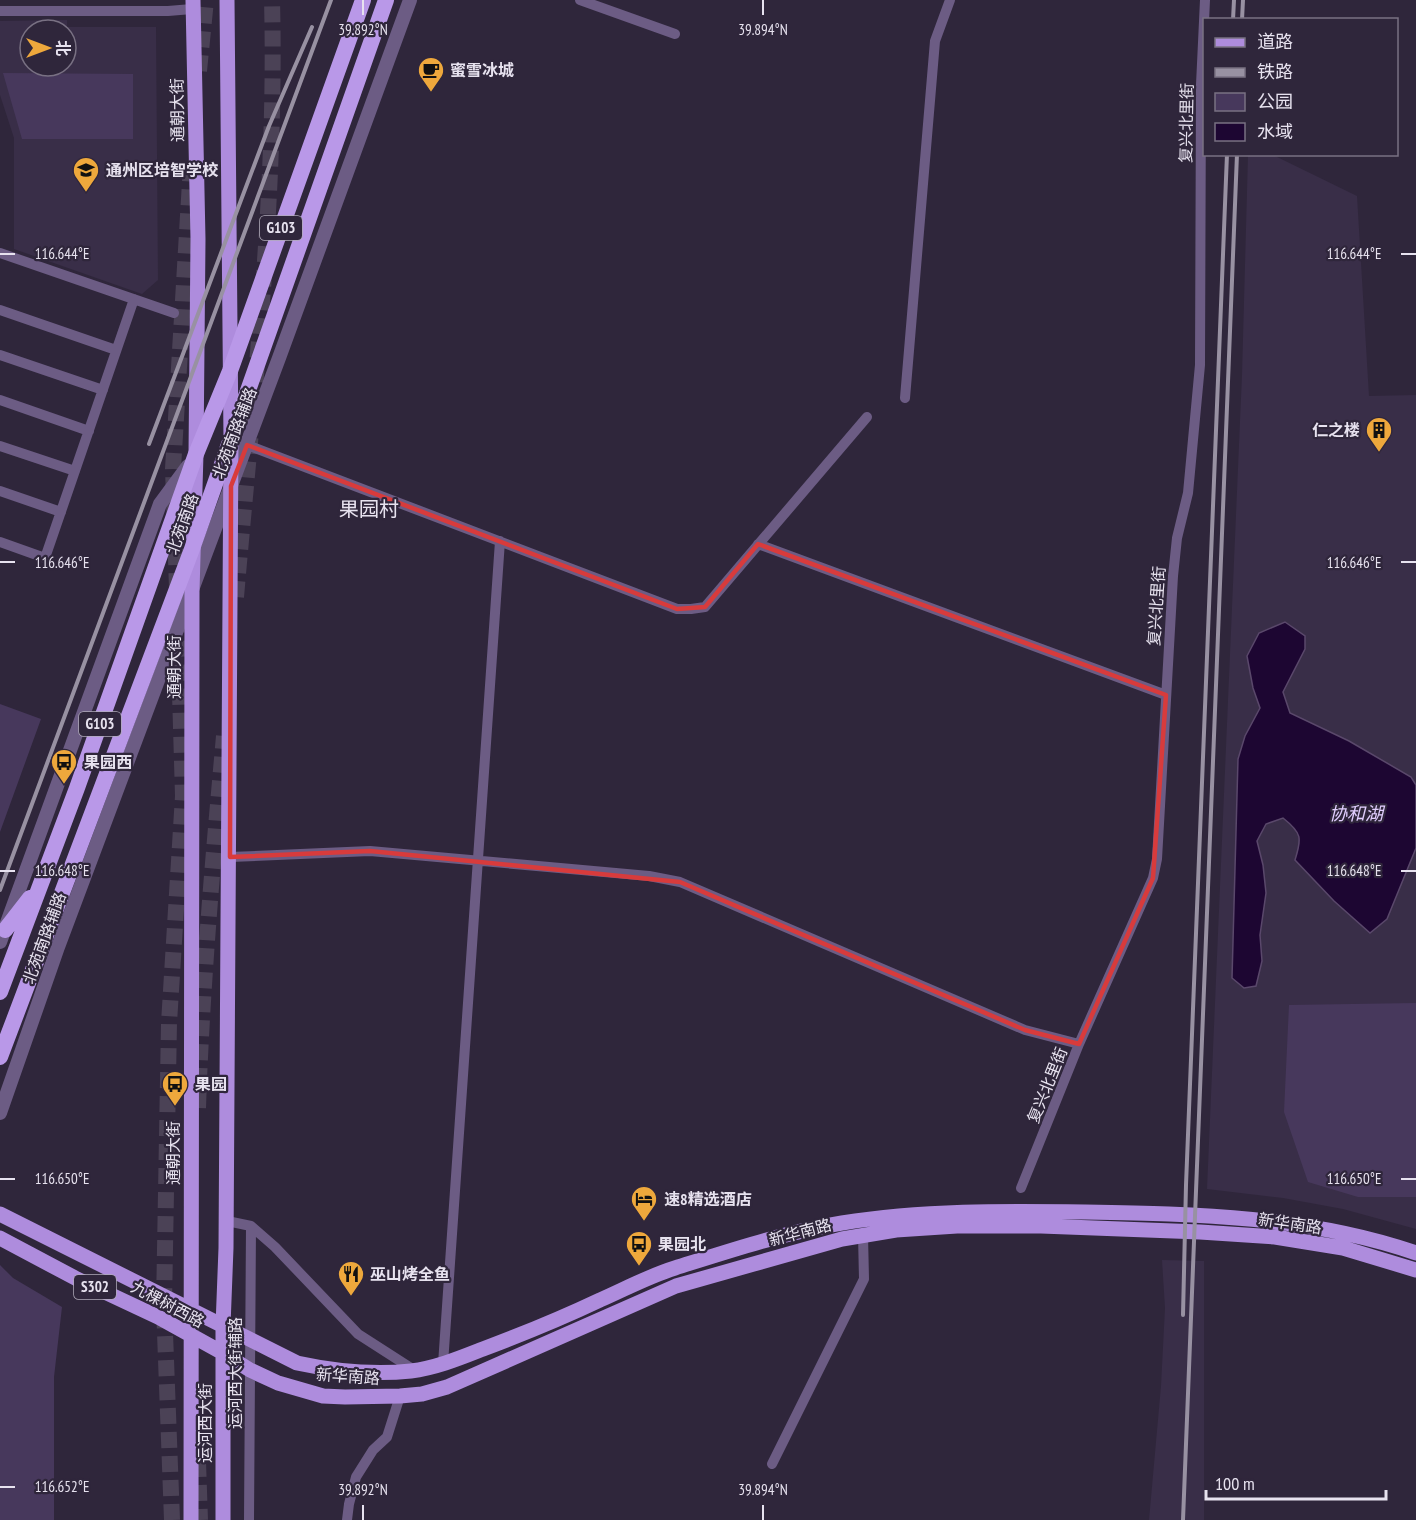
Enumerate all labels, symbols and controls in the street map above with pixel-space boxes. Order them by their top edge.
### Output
north arrow [18,18,78,78]
legend [1203,18,1398,156]
text: 39.892°N [338,20,388,39]
text: 39.894°N [738,20,788,39]
text: 道路 [1257,30,1293,53]
text: 北 [53,40,73,56]
cafe icon: 蜜雪冰城 [416,55,446,93]
place label: 蜜雪冰城 [450,60,514,80]
text: 铁路 [1257,60,1293,83]
street label: 通朝大街 [166,78,188,142]
street label: 复兴北里街 [1175,83,1197,163]
text: 公园 [1257,90,1293,113]
text: 水域 [1257,120,1293,143]
school or university icon: 通州区培智学校 [71,155,101,193]
place label: 通州区培智学校 [106,160,219,180]
road number: G103 [260,216,302,240]
text: 116.644°E [35,244,89,263]
text: 116.644°E [1327,244,1381,263]
street label: 北苑南路辅路 [207,385,261,481]
building icon: 仁之楼 [1364,415,1394,453]
place label: 仁之楼 [1312,420,1360,440]
street label: 北苑南路 [162,491,202,557]
district label: 果园村 [339,496,399,522]
text: 116.646°E [35,553,89,572]
text: 116.646°E [1327,553,1381,572]
street label: 复兴北里街 [1143,565,1169,647]
street label: 通朝大街 [164,635,184,699]
road number: G103 [79,712,121,736]
bus stop icon: 果园西 [49,747,79,785]
place label: 果园西 [84,752,132,772]
water label: 协和湖 [1329,802,1386,825]
text: 116.648°E [35,861,89,880]
text: 116.648°E [1327,861,1381,880]
street label: 北苑南路辅路 [18,889,70,987]
street label: 复兴北里街 [1023,1044,1071,1126]
bus stop icon: 果园 [160,1069,190,1107]
place label: 果园 [195,1074,227,1094]
street label: 通朝大街 [163,1121,183,1185]
text: 116.650°E [35,1169,89,1188]
text: 116.650°E [1327,1169,1381,1188]
hotel icon: 速8精选酒店 [629,1184,659,1222]
place label: 速8精选酒店 [664,1189,752,1209]
street label: 新华南路 [1257,1209,1323,1237]
street label: 新华南路 [766,1214,834,1250]
bus stop icon: 果园北 [624,1229,654,1267]
place label: 果园北 [658,1234,706,1254]
restaurant icon: 巫山烤全鱼 [336,1259,366,1297]
place label: 巫山烤全鱼 [370,1264,450,1284]
road number: S302 [74,1275,116,1299]
street label: 九棵树西路 [128,1276,208,1332]
street label: 运河西大街辅路 [225,1317,245,1429]
street label: 新华南路 [315,1364,381,1388]
street label: 运河西大街 [195,1383,215,1463]
scale bar [1206,1463,1386,1501]
text: 100 m [1215,1472,1255,1495]
text: 116.652°E [35,1477,89,1496]
text: 39.892°N [338,1480,388,1499]
text: 39.894°N [738,1480,788,1499]

